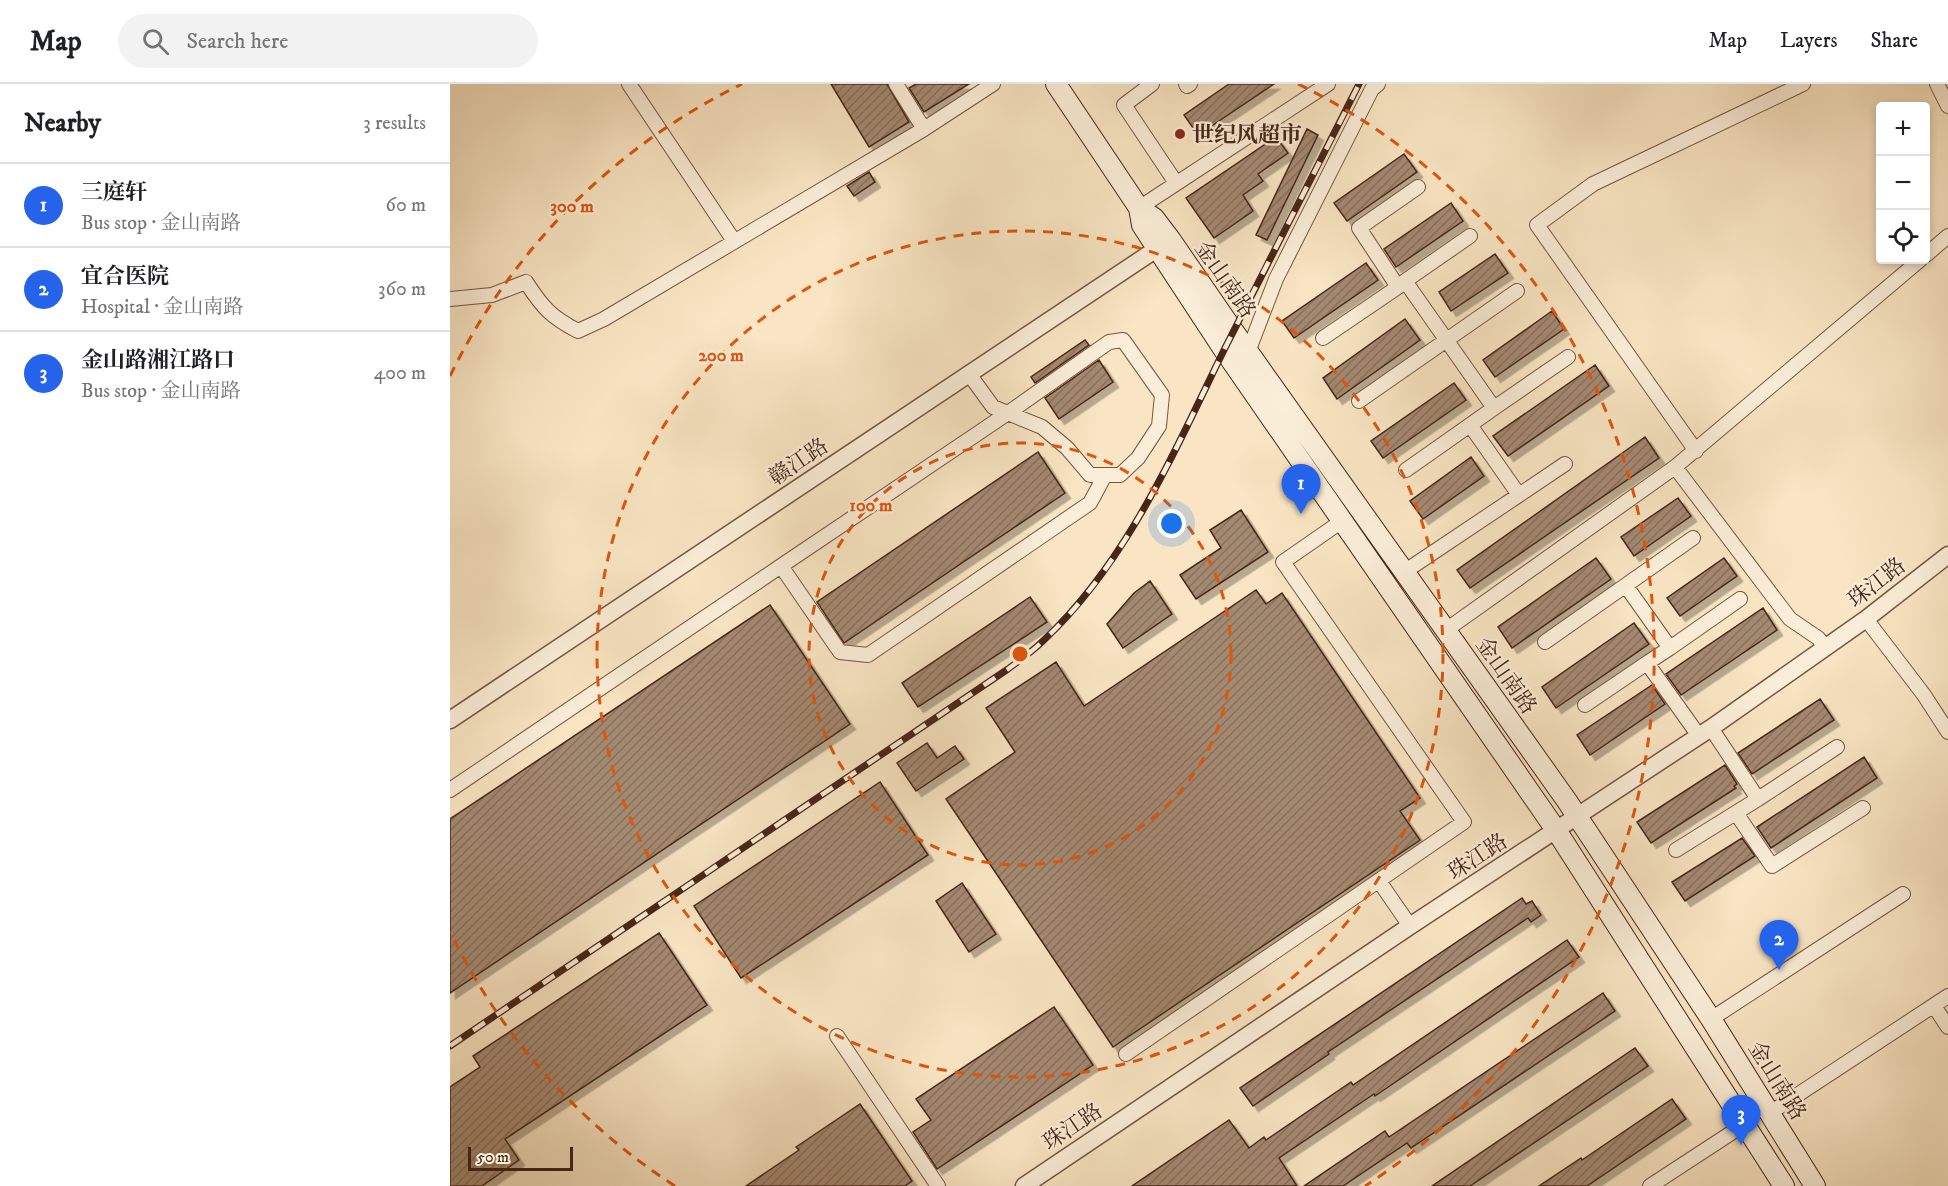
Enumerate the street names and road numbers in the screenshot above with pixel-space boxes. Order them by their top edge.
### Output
street label: 金山南路 [1188,236,1261,324]
street label: 赣江路 [764,433,834,492]
street label: 珠江路 [1843,552,1911,614]
street label: 金山南路 [1469,632,1542,720]
street label: 珠江路 [1443,828,1513,887]
street label: 金山南路 [1742,1036,1811,1125]
street label: 珠江路 [1038,1098,1108,1157]

